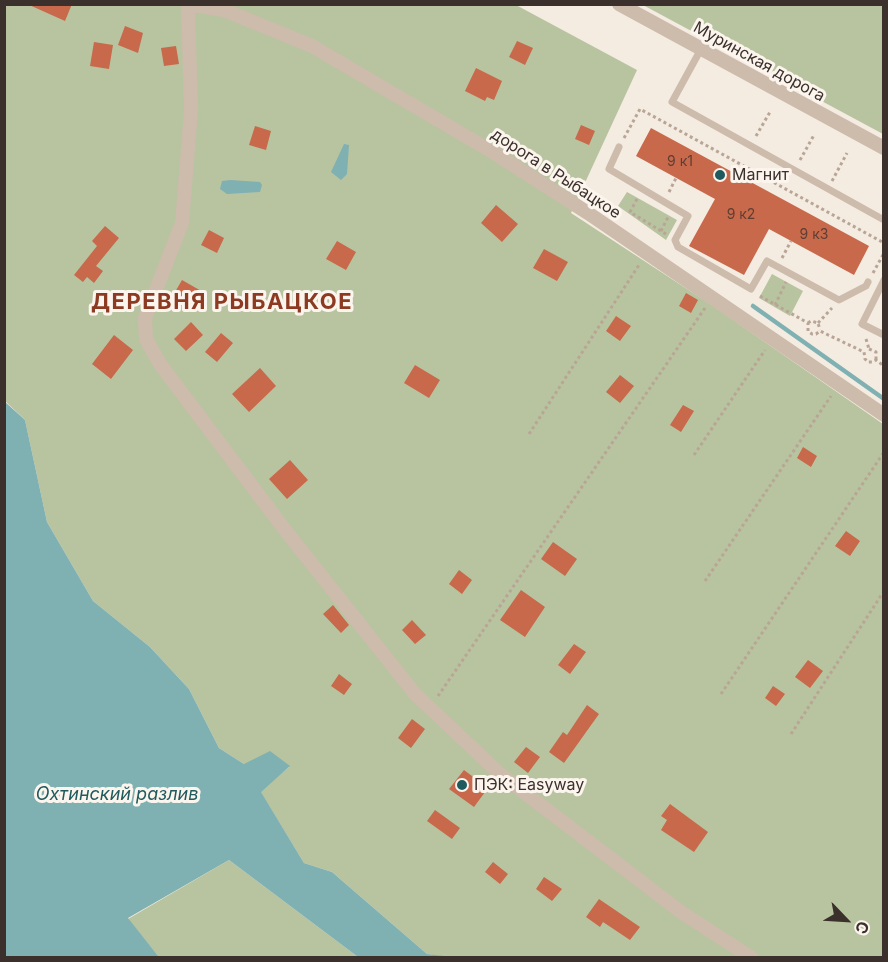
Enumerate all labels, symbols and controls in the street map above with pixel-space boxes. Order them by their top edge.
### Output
street label: Муринская дорога [690,18,828,106]
street label: дорога в Рыбацкое [488,125,624,223]
house number: 9 к1 [667,154,693,170]
place label: Магнит [732,165,789,185]
marker: Магнит [713,168,727,182]
house number: 9 к2 [727,207,755,223]
house number: 9 к3 [800,227,828,243]
district label: ДЕРЕВНЯ РЫБАЦКОЕ [91,289,353,315]
place label: ПЭК: Easyway [474,775,584,795]
marker: ПЭК: Easyway [455,778,469,792]
water label: Охтинский разлив [36,784,198,806]
north arrow [816,890,876,950]
text: С [851,918,874,937]

